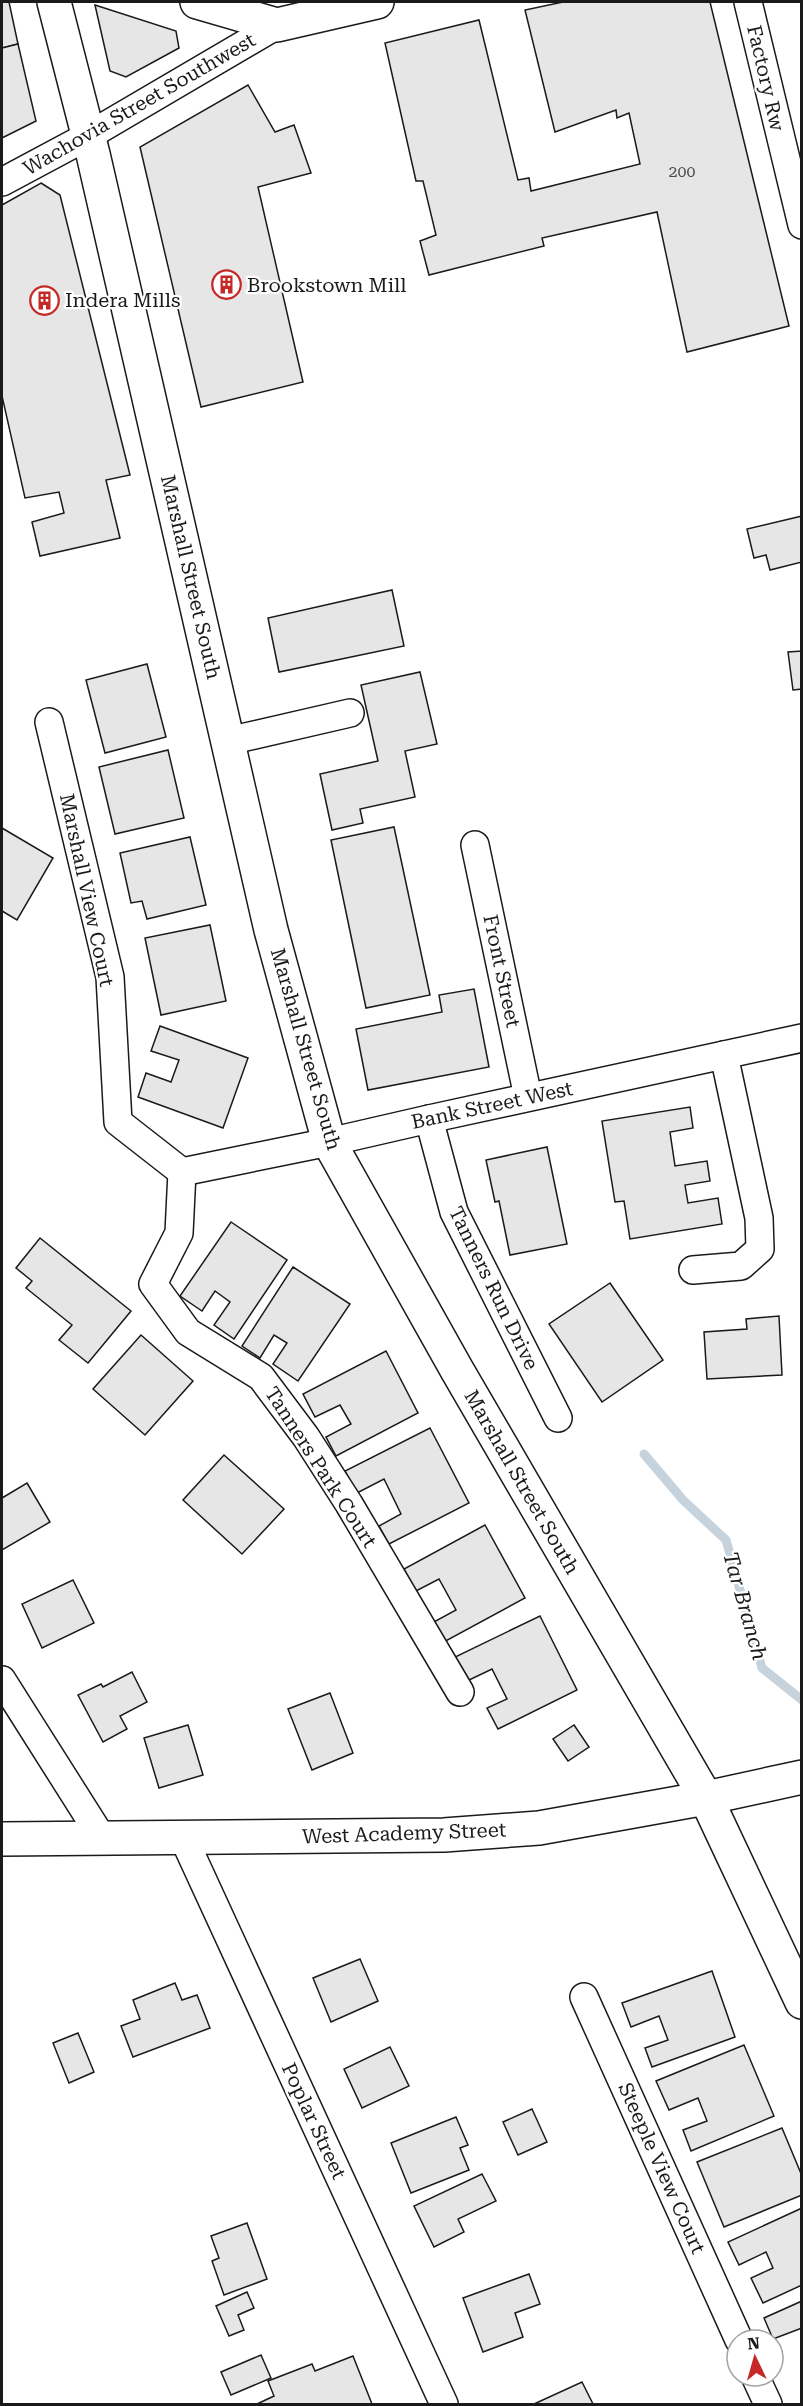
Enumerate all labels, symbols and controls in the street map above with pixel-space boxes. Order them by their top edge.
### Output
street label: Factory Rw [742,23,790,134]
street label: Wachovia Street Southwest [19,27,260,180]
house number: 200 [669,162,695,181]
building icon: Brookstown Mill [210,269,242,301]
place label: Brookstown Mill [247,273,406,297]
building icon: Indera Mills [28,284,60,316]
place label: Indera Mills [65,288,180,312]
street label: Marshall Street South [156,473,226,682]
street label: Marshall View Court [55,791,119,989]
street label: Front Street [478,912,526,1030]
street label: Marshall Street South [266,945,346,1153]
street label: Bank Street West [409,1076,575,1134]
street label: Tanners Run Drive [444,1202,544,1374]
street label: Tanners Park Court [260,1382,382,1552]
street label: Marshall Street South [459,1386,585,1579]
water label: Tar Branch [718,1549,772,1663]
street label: West Academy Street [301,1817,507,1849]
street label: Poplar Street [277,2059,352,2183]
street label: Steeple View Court [613,2079,711,2258]
north arrow [725,2328,785,2388]
text: N [747,2334,761,2354]

